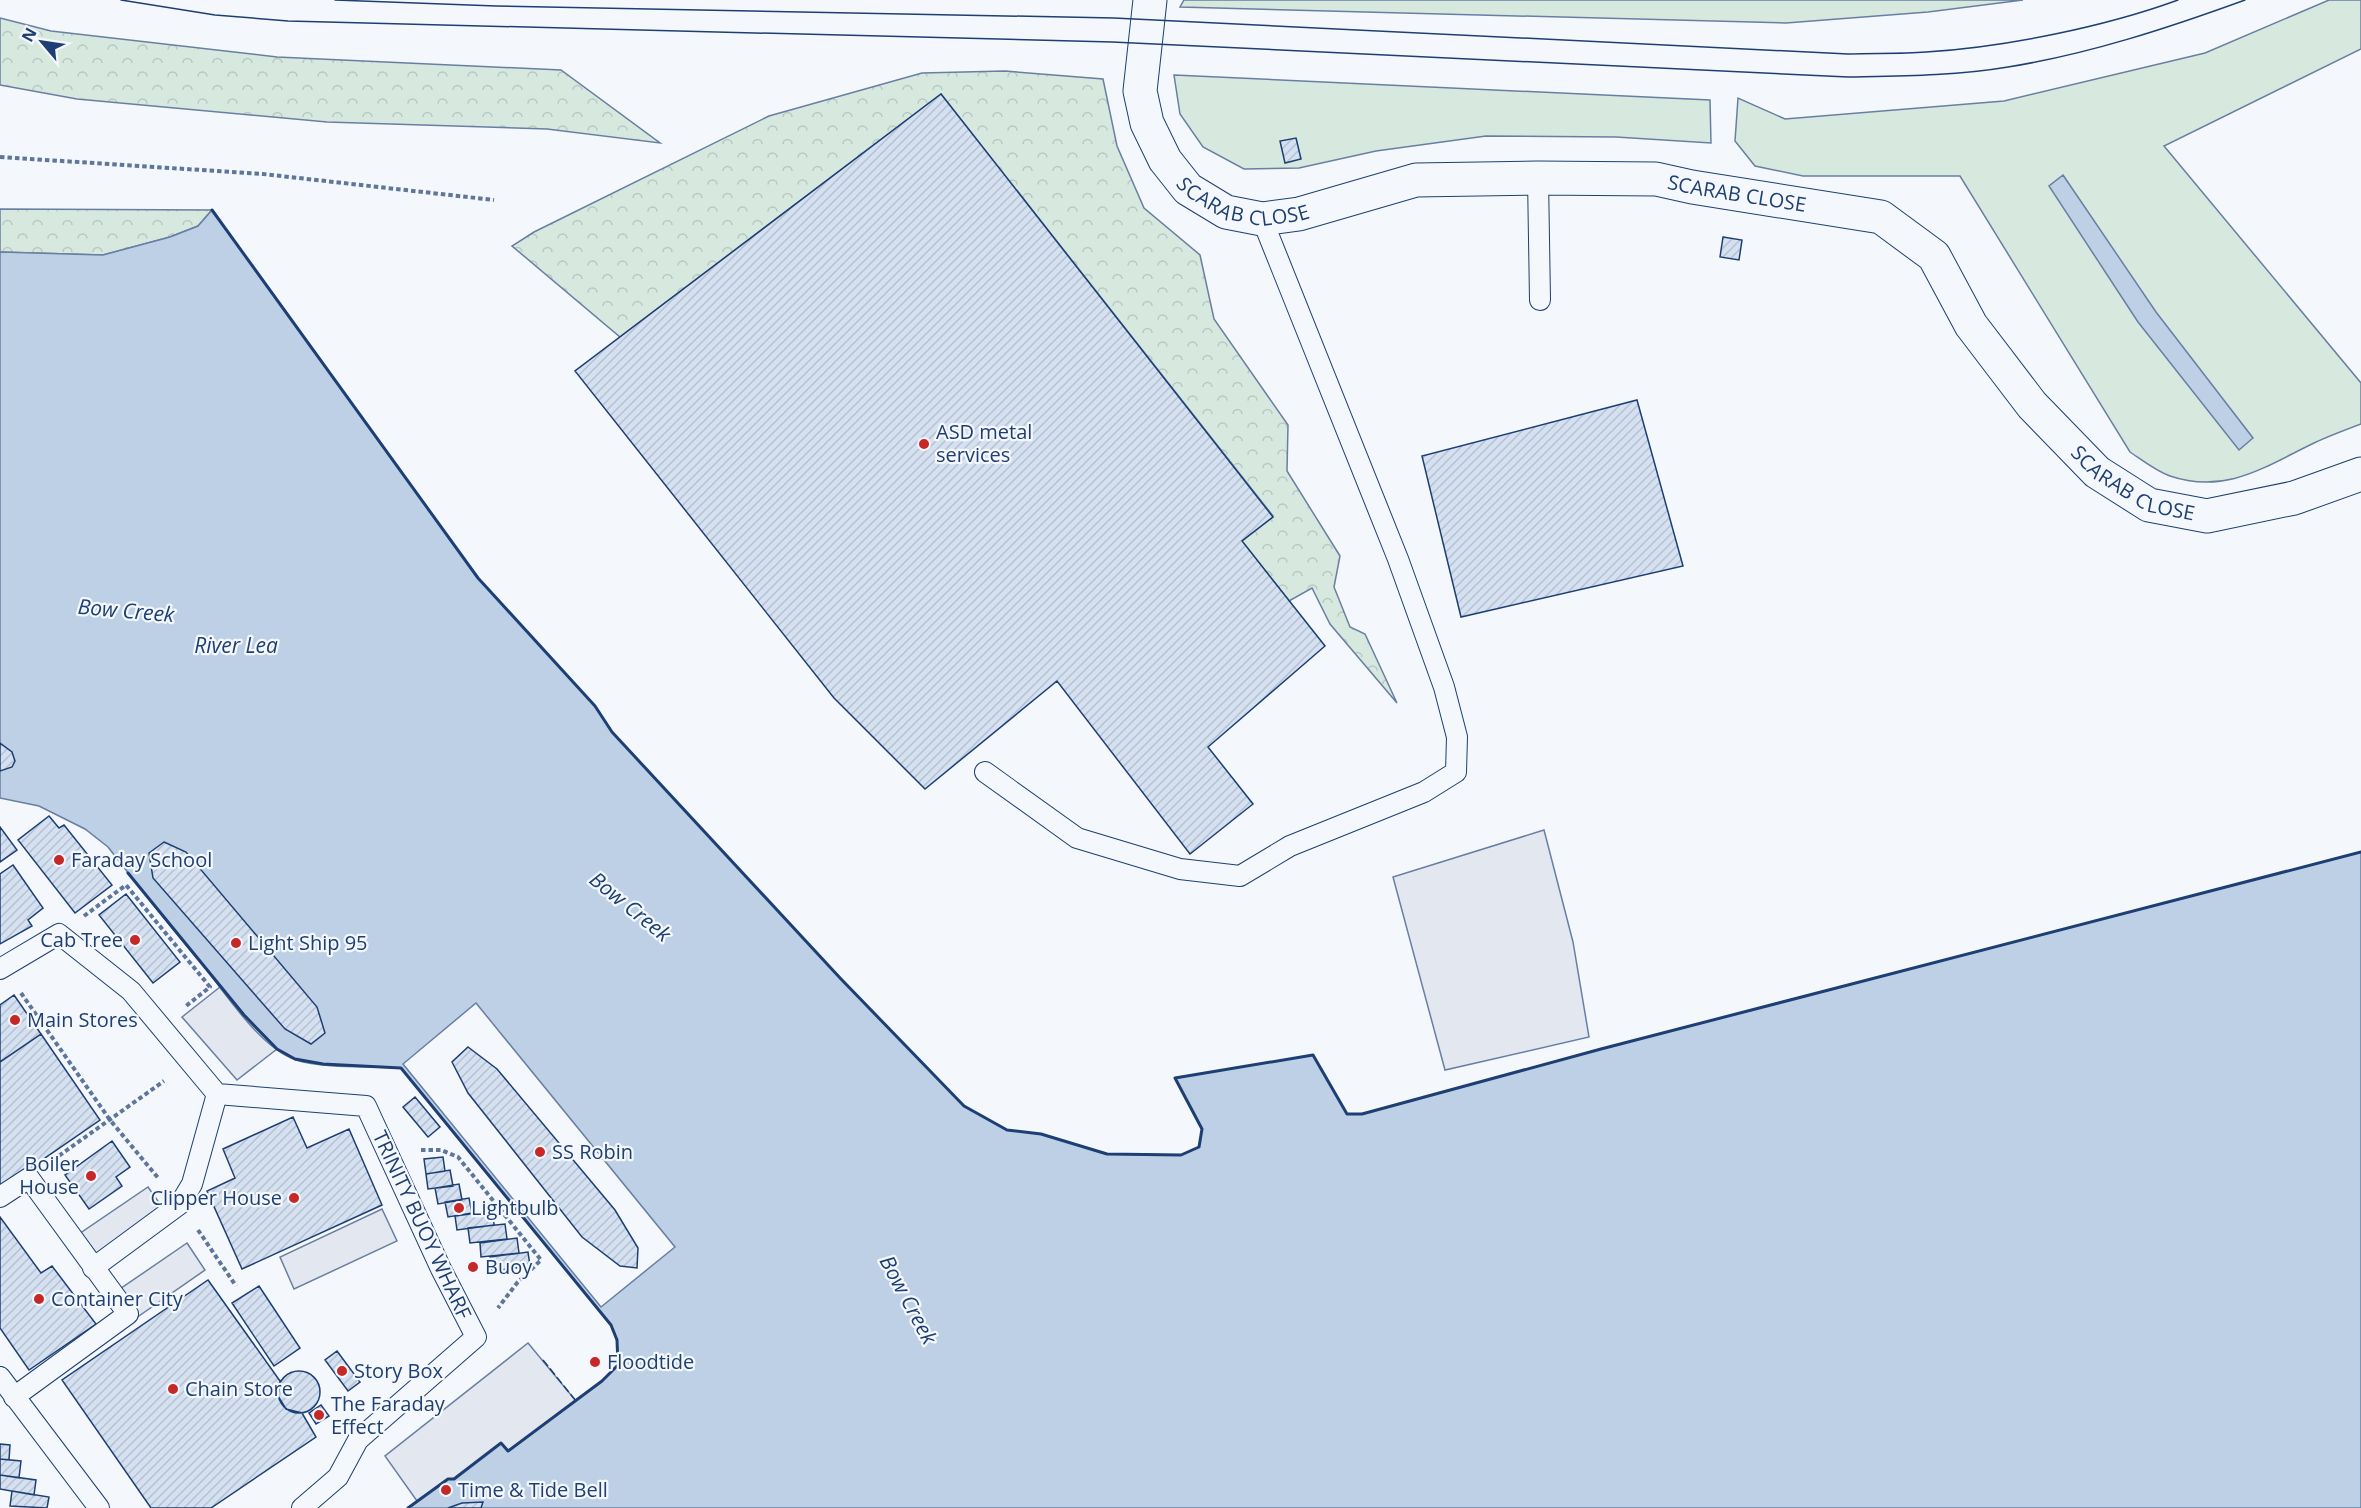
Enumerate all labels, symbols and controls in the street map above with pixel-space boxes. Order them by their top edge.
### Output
north arrow [12,12,72,72]
text: N [16,24,42,46]
street label: SCARAB CLOSE [1665,168,1808,218]
street label: SCARAB CLOSE [1171,171,1312,232]
place label: ASD metal services [936,418,1032,468]
marker: ASD metal services [917,437,931,451]
street label: SCARAB CLOSE [2065,439,2197,526]
water label: Bow Creek [77,592,176,628]
water label: River Lea [194,631,278,659]
place label: Faraday School [71,846,212,873]
marker: Faraday School [52,853,66,867]
water label: Bow Creek [584,865,678,948]
place label: Cab Tree [40,926,123,953]
place label: Light Ship 95 [248,929,368,956]
marker: Cab Tree [128,933,142,947]
marker: Light Ship 95 [229,936,243,950]
place label: Main Stores [27,1006,138,1033]
marker: Main Stores [8,1013,22,1027]
street label: TRINITY BUOY WHARF [367,1126,478,1323]
place label: SS Robin [552,1138,633,1165]
marker: SS Robin [533,1145,547,1159]
place label: Boiler House [19,1150,79,1200]
marker: Boiler House [84,1169,98,1183]
place label: Clipper House [150,1184,282,1211]
marker: Clipper House [287,1191,301,1205]
place label: Lightbulb [471,1194,559,1221]
marker: Lightbulb [452,1201,466,1215]
water label: Bow Creek [874,1250,944,1349]
place label: Buoy [485,1253,533,1280]
marker: Buoy [466,1260,480,1274]
place label: Container City [51,1285,184,1312]
marker: Container City [32,1292,46,1306]
place label: Floodtide [607,1348,694,1375]
marker: Floodtide [588,1355,602,1369]
place label: Story Box [354,1357,443,1384]
marker: Story Box [335,1364,349,1378]
place label: Chain Store [185,1375,293,1402]
marker: Chain Store [166,1382,180,1396]
place label: The Faraday Effect [331,1390,446,1440]
marker: The Faraday Effect [312,1408,326,1422]
place label: Time & Tide Bell [458,1476,608,1503]
marker: Time & Tide Bell [439,1483,453,1497]

